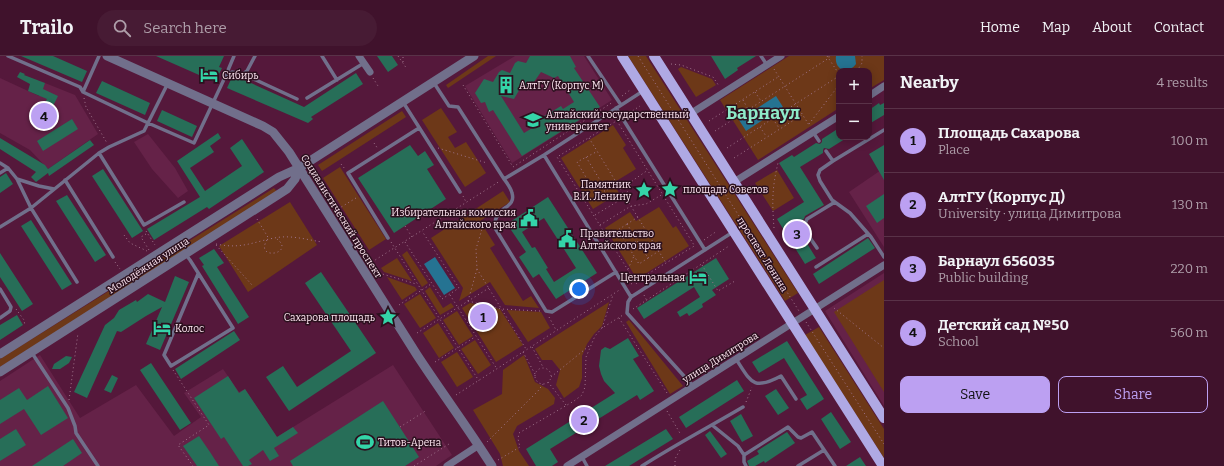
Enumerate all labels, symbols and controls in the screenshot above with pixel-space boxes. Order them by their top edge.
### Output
search box [97,10,377,46]
text: Trailo [20,16,73,39]
icon: search [111,17,133,39]
text: Search here [143,19,227,37]
text: Home [980,19,1020,36]
text: Map [1042,19,1070,36]
text: About [1092,19,1132,36]
text: Contact [1154,19,1204,36]
hotel icon: Сибирь [199,65,219,85]
map controls [836,68,872,140]
button: + [836,68,872,104]
place label: Сибирь [222,69,258,82]
text: Nearby [900,72,959,93]
building icon: АлтГУ (Корпус М) [496,75,516,95]
text: 4 results [1156,75,1208,90]
place label: АлтГУ (Корпус М) [519,79,604,92]
pin: 4 [31,101,57,131]
district label: Барнаул [726,102,800,124]
button: − [836,104,872,140]
place label: Алтайский государственный университет [545,109,689,133]
school or university icon: Алтайский государственный университет [523,110,543,130]
text: Площадь Сахарова [938,124,1080,142]
text: 1 [910,133,916,148]
text: 100 m [1171,133,1208,148]
text: Place [938,142,970,157]
street label: Социалистический проспект [298,152,384,281]
place label: Памятник В.И. Ленину [573,179,632,203]
place icon: площадь Советов [660,179,680,199]
place icon: Памятник В.И. Ленину [634,180,654,200]
place label: площадь Советов [683,184,769,196]
text: АлтГУ (Корпус Д) [938,188,1065,206]
text: 2 [909,197,917,212]
text: 130 m [1172,197,1208,212]
place label: Избирательная комиссия Алтайского края [391,206,516,231]
text: University · улица Димитрова [938,206,1121,221]
public building icon: Избирательная комиссия Алтайского края [519,208,539,228]
street label: проспект Ленина [734,215,790,295]
pin: 3 [784,219,810,249]
place label: Правительство Алтайского края [580,228,662,252]
public building icon: Правительство Алтайского края [557,229,577,249]
street label: Молодёжная улица [106,235,192,297]
text: Барнаул 656035 [938,252,1055,270]
text: 3 [909,261,917,276]
text: 220 m [1171,261,1208,276]
hotel icon: Центральная [688,267,708,287]
text: Public building [938,270,1028,285]
place label: Центральная [620,272,685,284]
your location [569,279,589,299]
pin: 1 [470,302,496,332]
place icon: Сахарова площадь [378,307,398,327]
place label: Сахарова площадь [284,312,375,324]
text: Детский сад №50 [938,316,1069,334]
hotel icon: Колос [152,318,172,338]
place label: Колос [175,323,204,335]
text: 4 [909,325,917,340]
text: 560 m [1170,325,1208,340]
street label: улица Димитрова [680,329,761,386]
text: School [938,334,979,349]
button: Save [900,376,1050,413]
button: Share [1058,376,1208,413]
pin: 2 [571,405,597,435]
sports icon: Титов-Арена [355,432,375,452]
place label: Титов-Арена [378,437,442,449]

